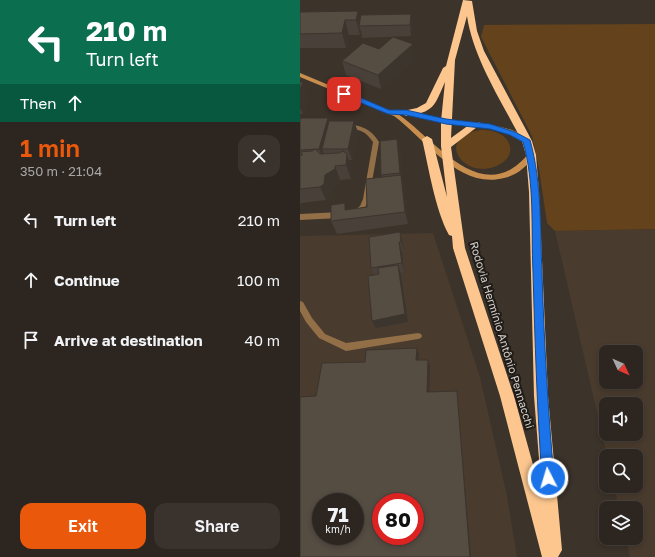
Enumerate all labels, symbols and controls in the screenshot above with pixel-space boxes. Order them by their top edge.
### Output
text: 210 m [86,14,167,47]
icon: left [20,16,72,68]
text: Turn left [86,48,159,70]
pin [327,77,361,111]
icon: arrive [333,83,355,105]
icon: ahead [64,92,86,114]
text: Then [20,94,56,112]
text: 1 min [20,133,80,162]
button: close [238,135,280,177]
text: 350 m · 21:04 [20,163,102,179]
icon: left [20,209,42,231]
text: Turn left [54,211,116,229]
text: 210 m [238,211,280,229]
street label: Rodovia Hermínio Antônio Pennacchi [468,240,537,430]
icon: ahead [20,269,42,291]
text: Continue [54,271,120,289]
text: 100 m [237,271,280,289]
icon: arrive [20,329,42,351]
text: Arrive at destination [54,331,203,349]
text: 40 m [245,331,280,349]
north arrow [599,345,643,389]
map controls [599,345,643,545]
button: sound [599,397,643,441]
button: search [599,449,643,493]
position arrow [527,457,569,499]
speed limit sign: 80 [372,493,424,545]
button: layers [599,501,643,545]
text: 71 [327,502,349,526]
button: Exit [20,503,146,549]
button: Share [154,503,280,549]
text: km/h [325,523,351,535]

